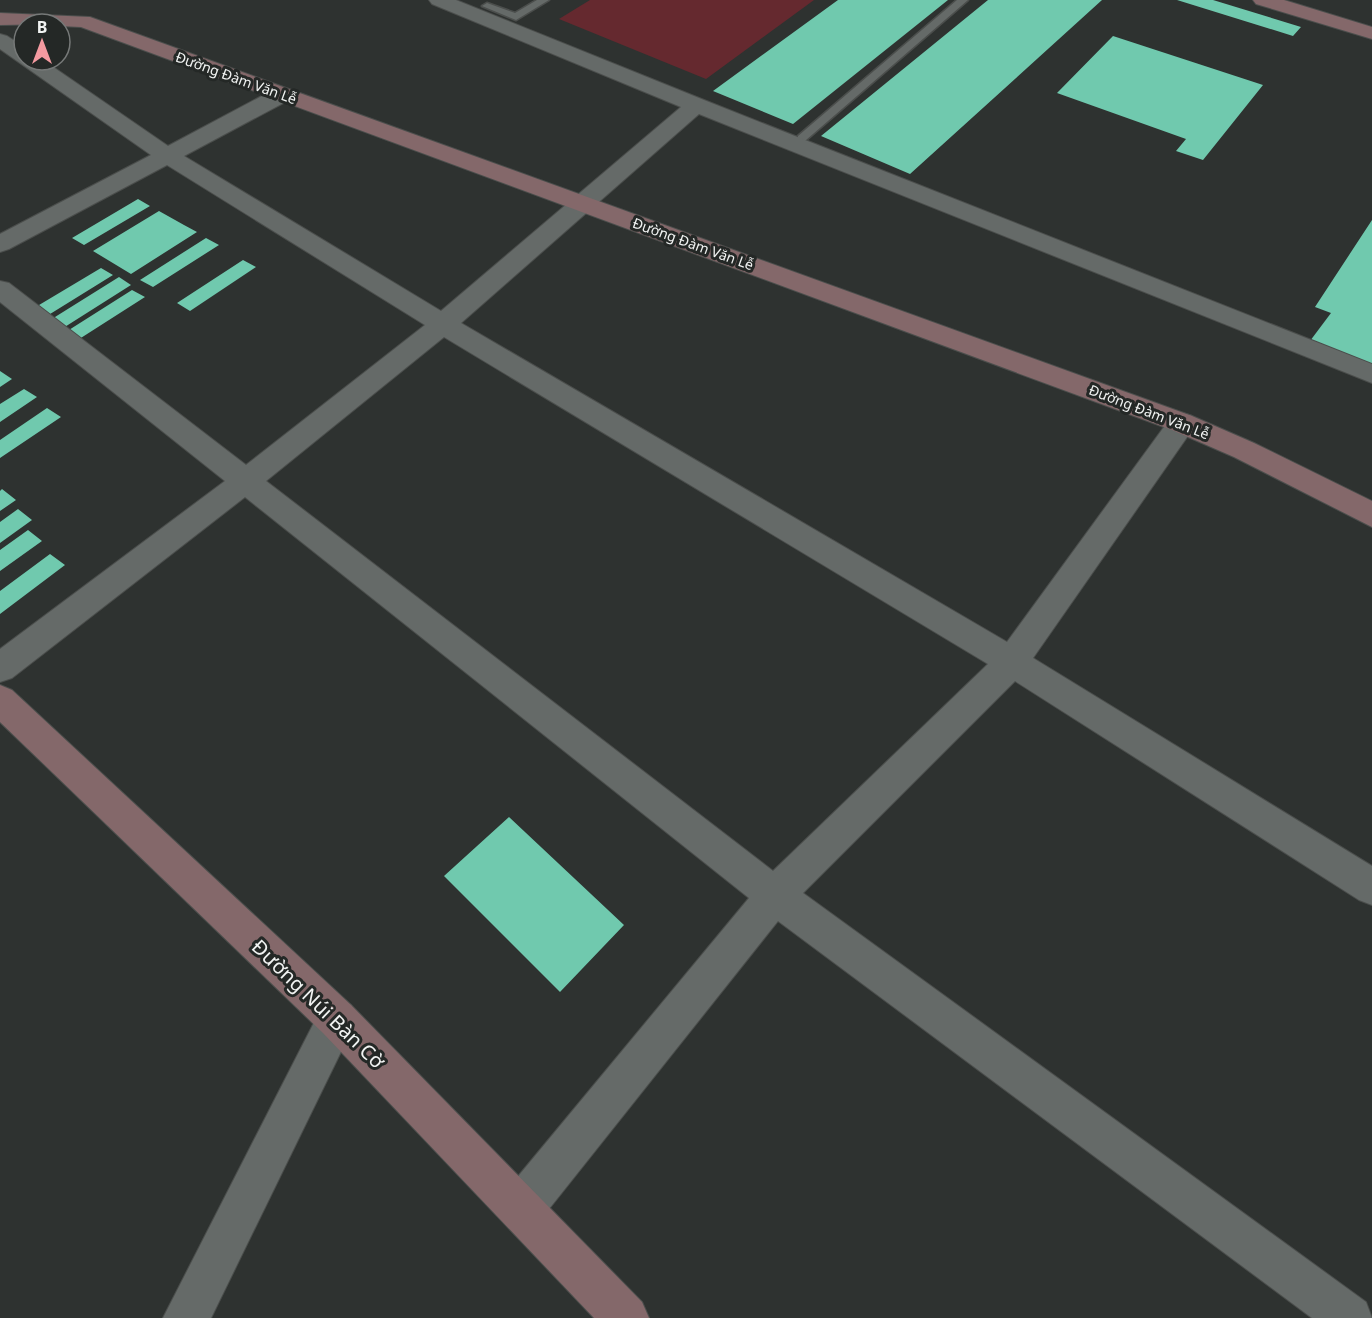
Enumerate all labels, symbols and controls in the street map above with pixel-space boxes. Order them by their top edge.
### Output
north arrow [12,12,72,72]
text: B [37,16,47,38]
street label: Đường Đàm Văn Lễ [173,47,299,108]
street label: Đường Đàm Văn Lễ [630,213,756,274]
street label: Đường Đàm Văn Lễ [1086,380,1212,443]
street label: Đường Núi Bàn Cờ [246,933,391,1075]

